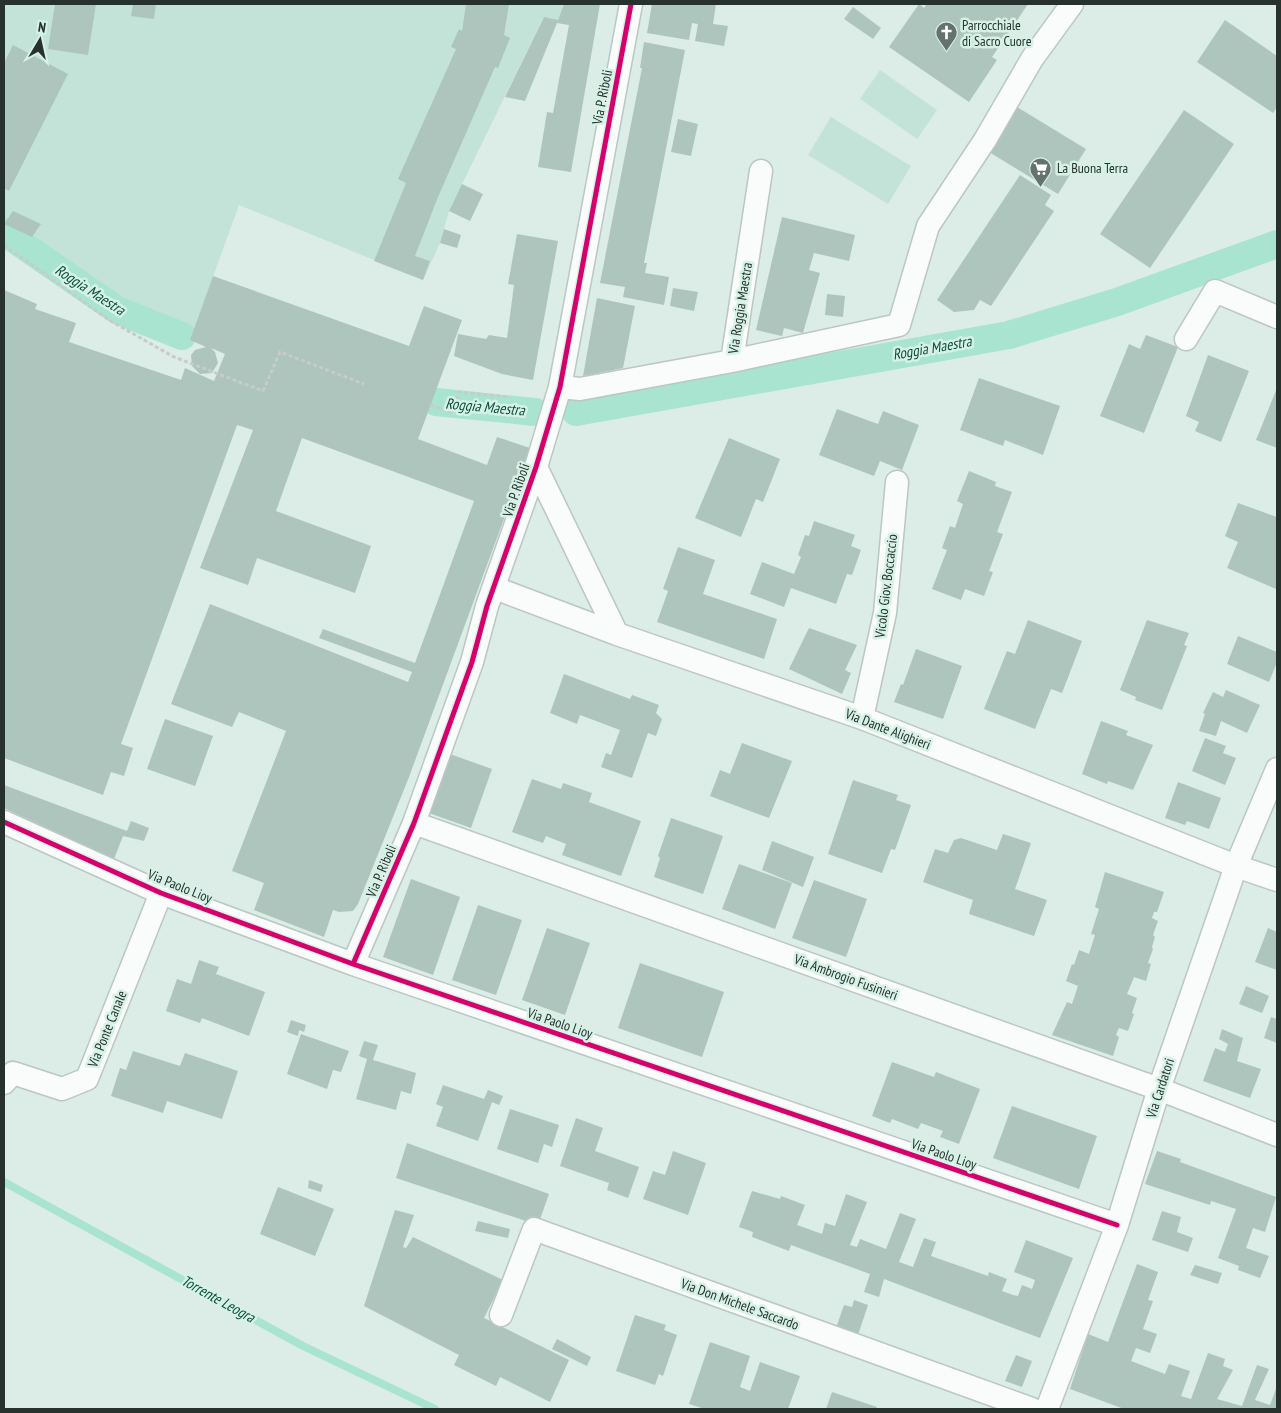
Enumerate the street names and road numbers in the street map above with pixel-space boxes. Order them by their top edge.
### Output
street label: Via P. Riboli [588,68,616,127]
street label: Via Roggia Maestra [724,261,756,356]
street label: Via P. Riboli [498,461,534,520]
street label: Vicolo Giov. Boccaccio [871,533,901,640]
street label: Via Dante Alighieri [842,704,933,754]
street label: Via P. Riboli [361,842,400,901]
street label: Via Paolo Lioy [144,865,216,907]
street label: Via Ambrogio Fusinieri [791,950,900,1004]
street label: Via Ponte Canale [83,988,131,1071]
street label: Via Paolo Lioy [524,1003,596,1043]
street label: Via Cardatori [1142,1056,1178,1121]
street label: Via Paolo Lioy [908,1134,980,1174]
street label: Via Don Michele Saccardo [678,1274,802,1334]

